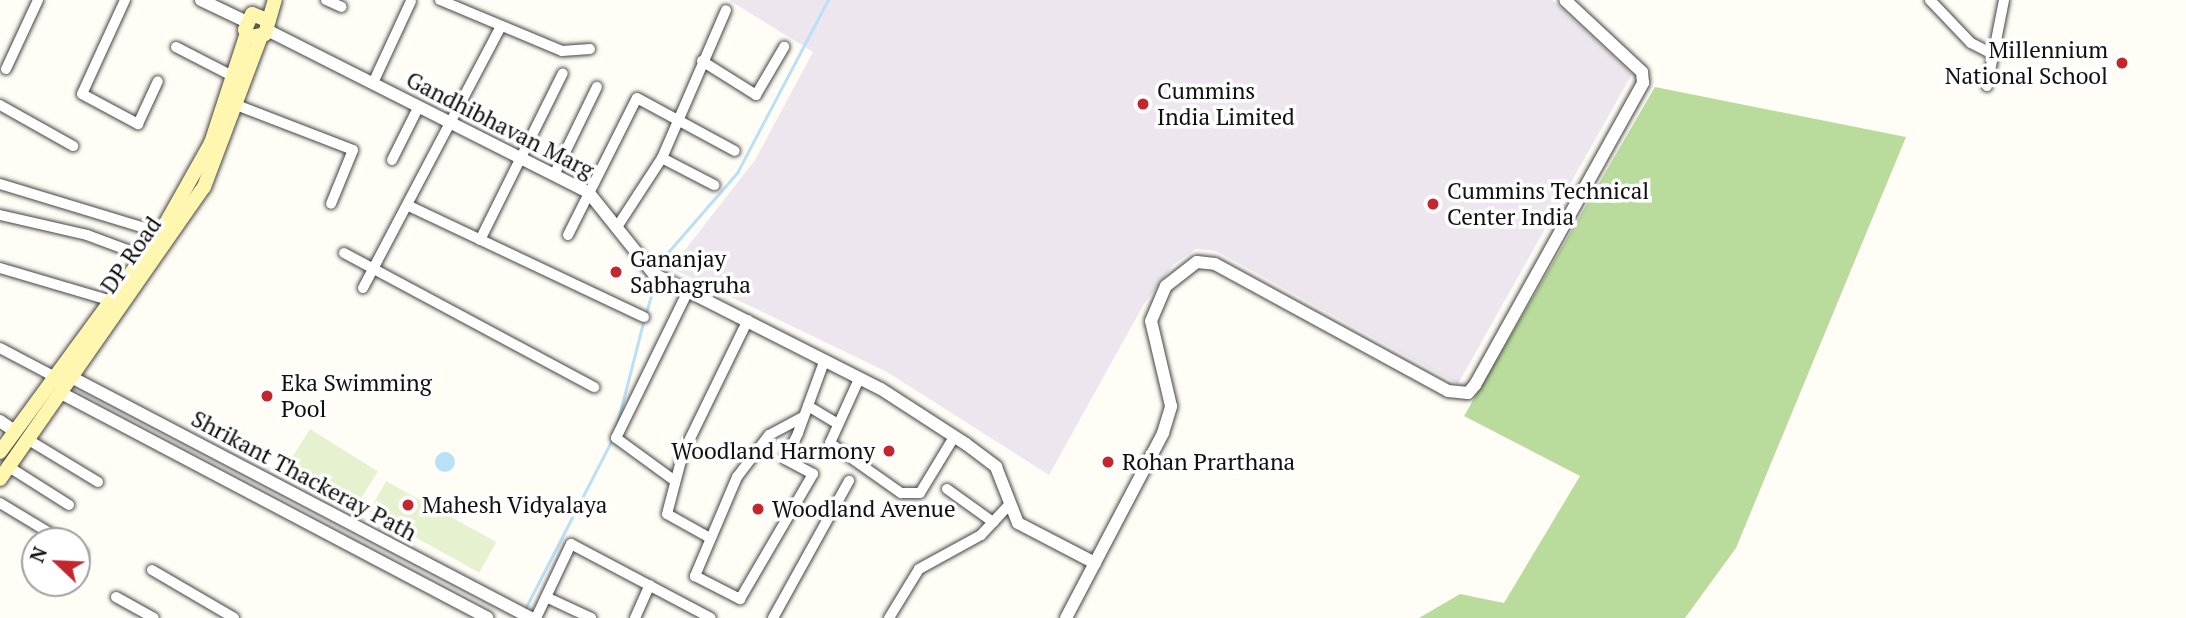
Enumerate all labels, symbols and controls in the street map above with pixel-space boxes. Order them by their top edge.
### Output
place label: Millennium National School [1945,36,2108,90]
marker: Millennium National School [2114,55,2130,71]
street label: Gandhibhavan Marg [402,66,598,184]
place label: Cummins India Limited [1157,77,1295,131]
marker: Cummins India Limited [1135,96,1151,112]
place label: Cummins Technical Center India [1447,177,1649,231]
marker: Cummins Technical Center India [1425,196,1441,212]
street label: DP Road [95,211,167,299]
place label: Gananjay Sabhagruha [630,245,751,299]
marker: Gananjay Sabhagruha [608,264,624,280]
place label: Eka Swimming Pool [281,369,432,423]
marker: Eka Swimming Pool [259,388,275,404]
street label: Shrikant Thackeray Path [187,405,421,547]
place label: Woodland Harmony [671,437,875,465]
marker: Woodland Harmony [881,443,897,459]
place label: Rohan Prarthana [1122,448,1295,476]
marker: Rohan Prarthana [1100,454,1116,470]
place label: Mahesh Vidyalaya [422,491,608,519]
place label: Woodland Avenue [772,495,956,523]
marker: Mahesh Vidyalaya [400,497,416,513]
marker: Woodland Avenue [750,501,766,517]
north arrow [21,527,91,597]
text: N [24,543,52,566]

